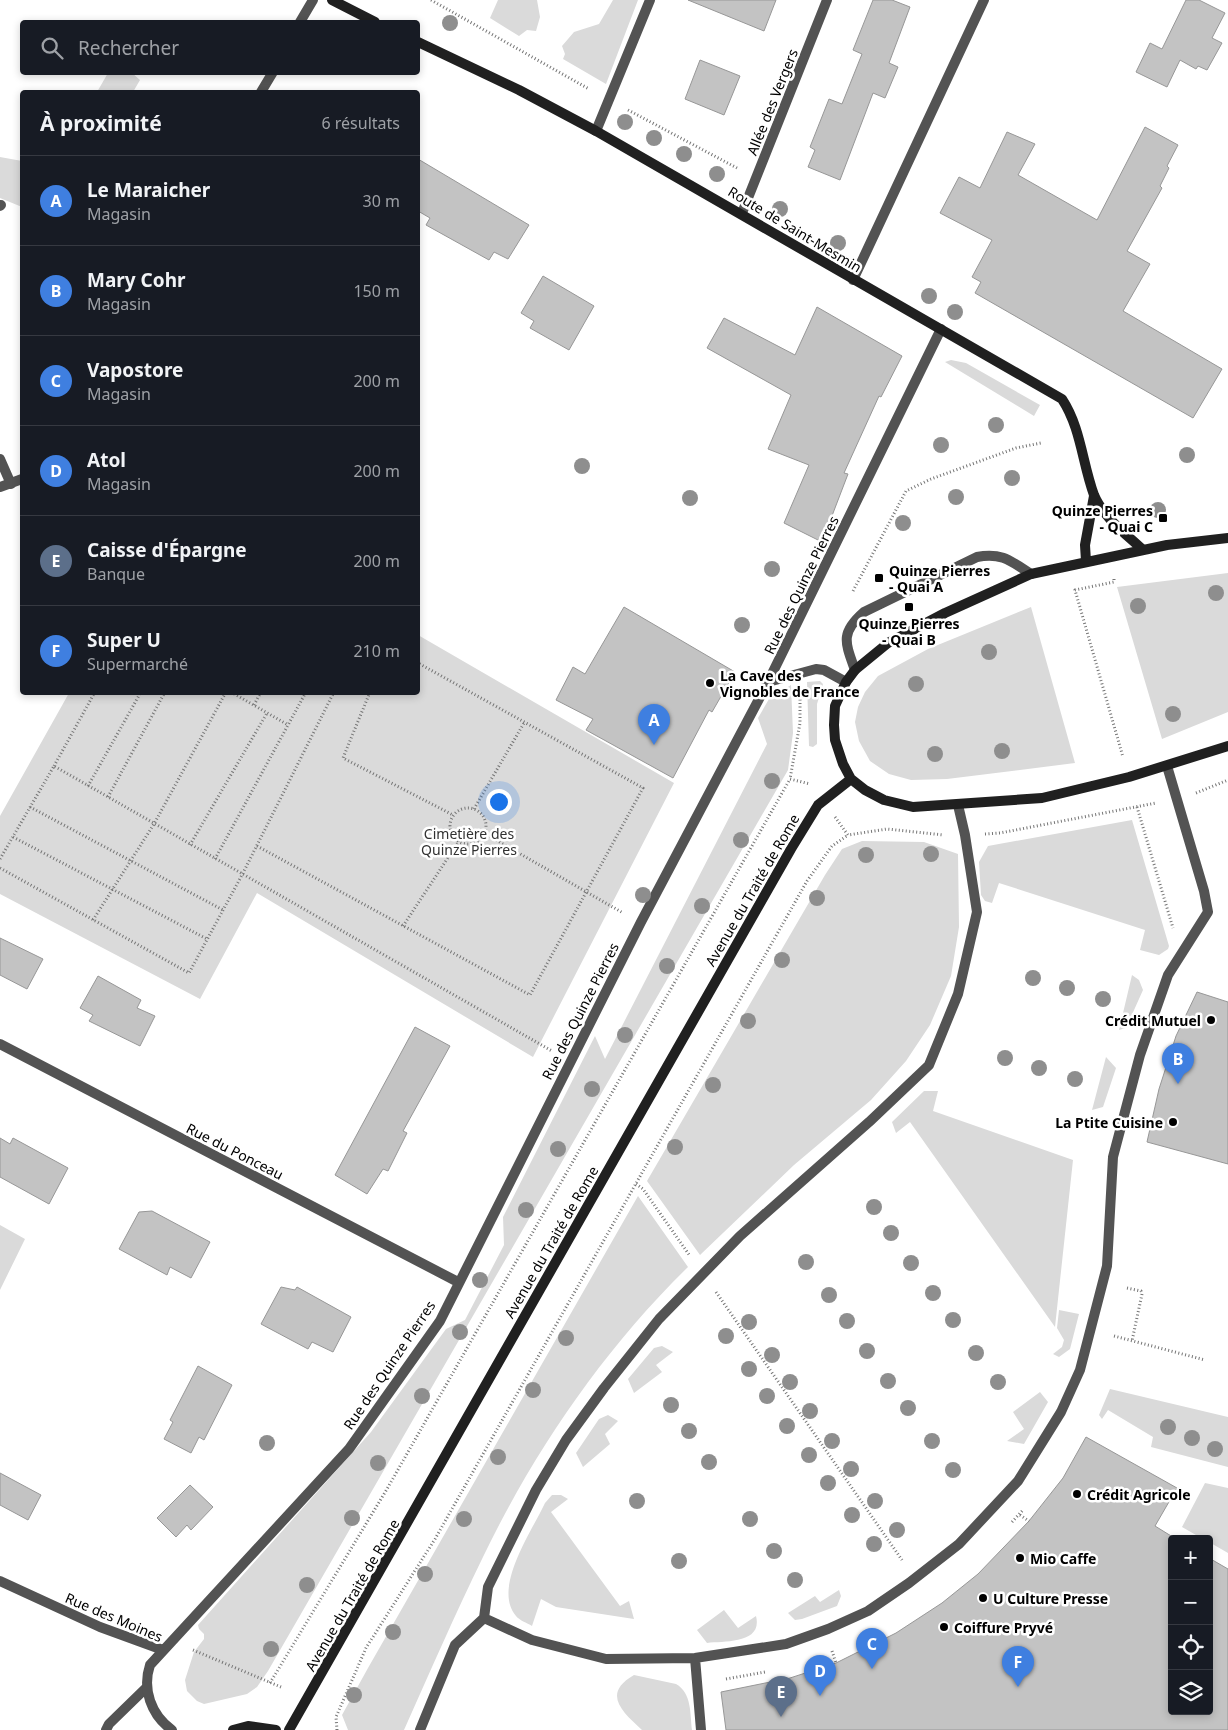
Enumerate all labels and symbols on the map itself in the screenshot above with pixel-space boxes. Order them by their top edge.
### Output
street label: Allée des Vergers [742,46,802,158]
street label: Route de Saint-Mesmin [725,182,865,276]
place label: Quinze Pierres - Quai C [1052,501,1153,536]
street label: Rue des Quinze Pierres [759,512,843,657]
marker: Quinze Pierres - Quai C [1157,512,1169,524]
place label: Quinze Pierres - Quai A [889,561,990,596]
marker: Quinze Pierres - Quai A [873,572,885,584]
marker: Quinze Pierres - Quai B [903,601,915,613]
place label: Quinze Pierres - Quai B [858,614,960,649]
place label: La Cave des Vignobles de France [720,666,860,701]
marker: La Cave des Vignobles de France [704,677,716,689]
pin: A [638,704,670,745]
your location [486,789,512,815]
street label: Avenue du Traité de Rome [701,810,803,970]
park label: Cimetière des Quinze Pierres [421,824,517,859]
street label: Rue des Quinze Pierres [537,939,623,1083]
place label: Crédit Mutuel [1105,1011,1201,1030]
marker: Crédit Mutuel [1205,1014,1217,1026]
pin: B [1162,1043,1194,1084]
place label: La Ptite Cuisine [1055,1113,1163,1132]
marker: La Ptite Cuisine [1167,1116,1179,1128]
street label: Rue du Ponceau [183,1118,287,1184]
street label: Avenue du Traité de Rome [500,1162,602,1322]
street label: Rue des Quinze Pierres [339,1297,439,1433]
place label: Crédit Agricole [1087,1485,1191,1504]
marker: Crédit Agricole [1071,1488,1083,1500]
street label: Avenue du Traité de Rome [301,1515,403,1675]
place label: Mio Caffe [1030,1549,1096,1568]
marker: Mio Caffe [1014,1552,1026,1564]
street label: Rue des Moines [63,1588,166,1646]
place label: U Culture Presse [993,1589,1108,1608]
marker: U Culture Presse [977,1592,989,1604]
place label: Coiffure Pryvé [954,1618,1053,1637]
marker: Coiffure Pryvé [938,1621,950,1633]
pin: C [856,1628,888,1669]
pin: F [1002,1646,1034,1687]
pin: D [804,1655,836,1696]
pin: E [765,1676,797,1717]

